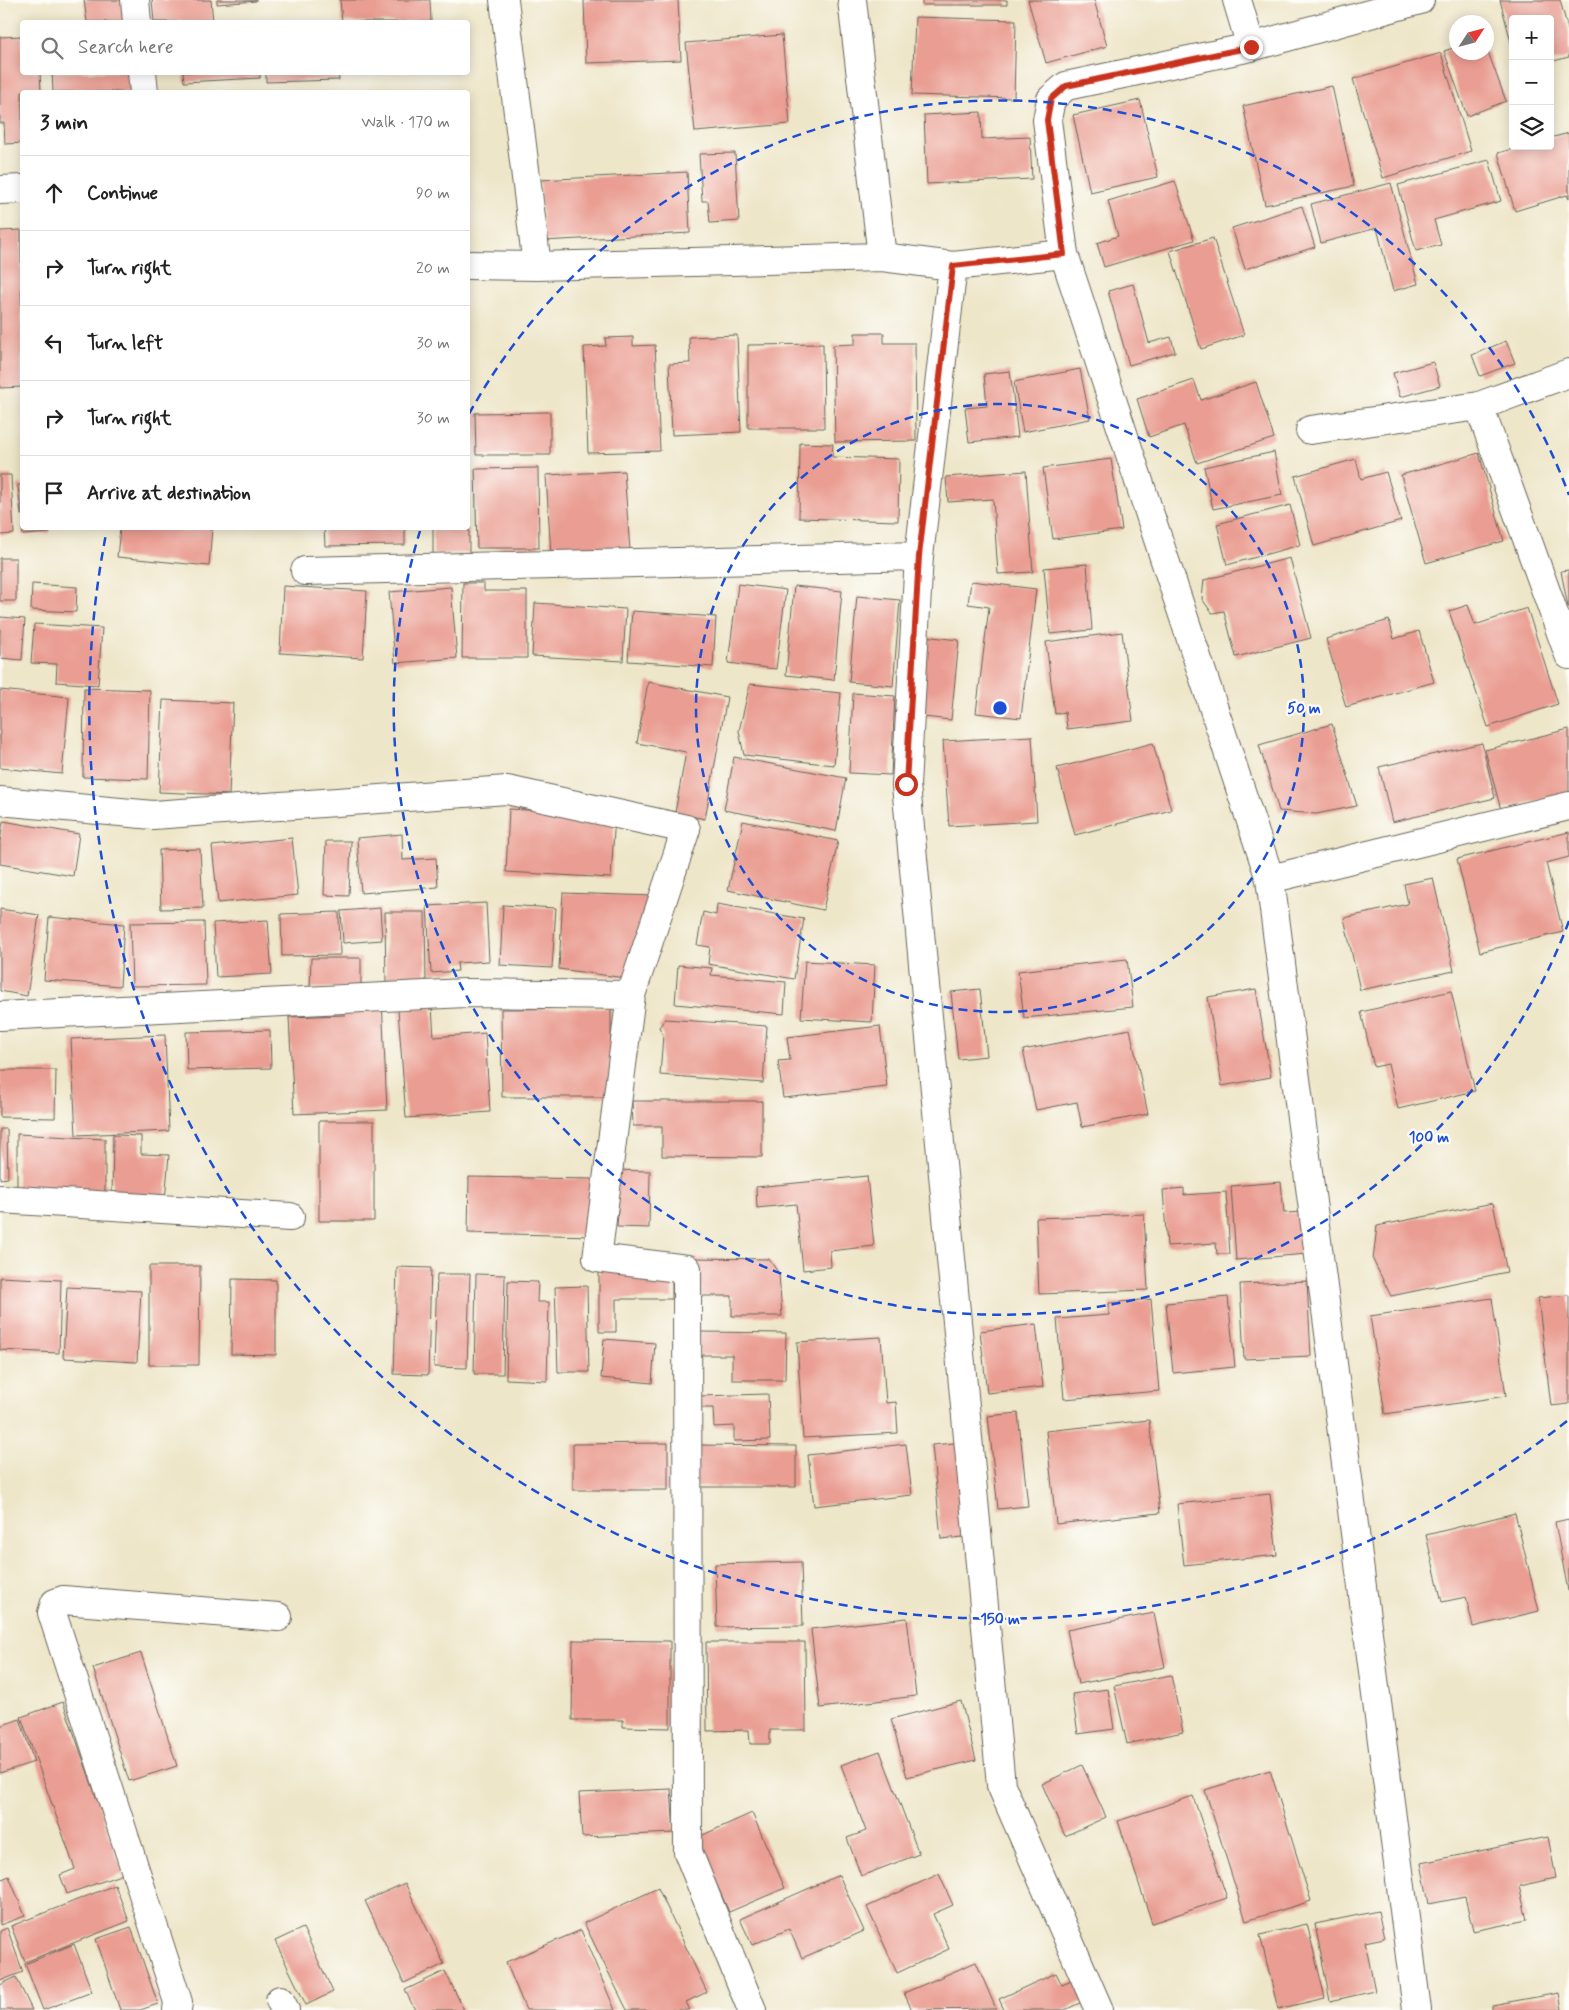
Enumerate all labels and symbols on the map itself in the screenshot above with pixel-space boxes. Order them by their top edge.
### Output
north arrow [1449,15,1494,60]
route end [1240,36,1263,59]
centre of rings [991,699,1009,717]
text: 50 m [1287,699,1321,719]
route start [895,773,918,796]
text: 100 m [1409,1128,1449,1148]
text: 150 m [980,1610,1020,1630]

